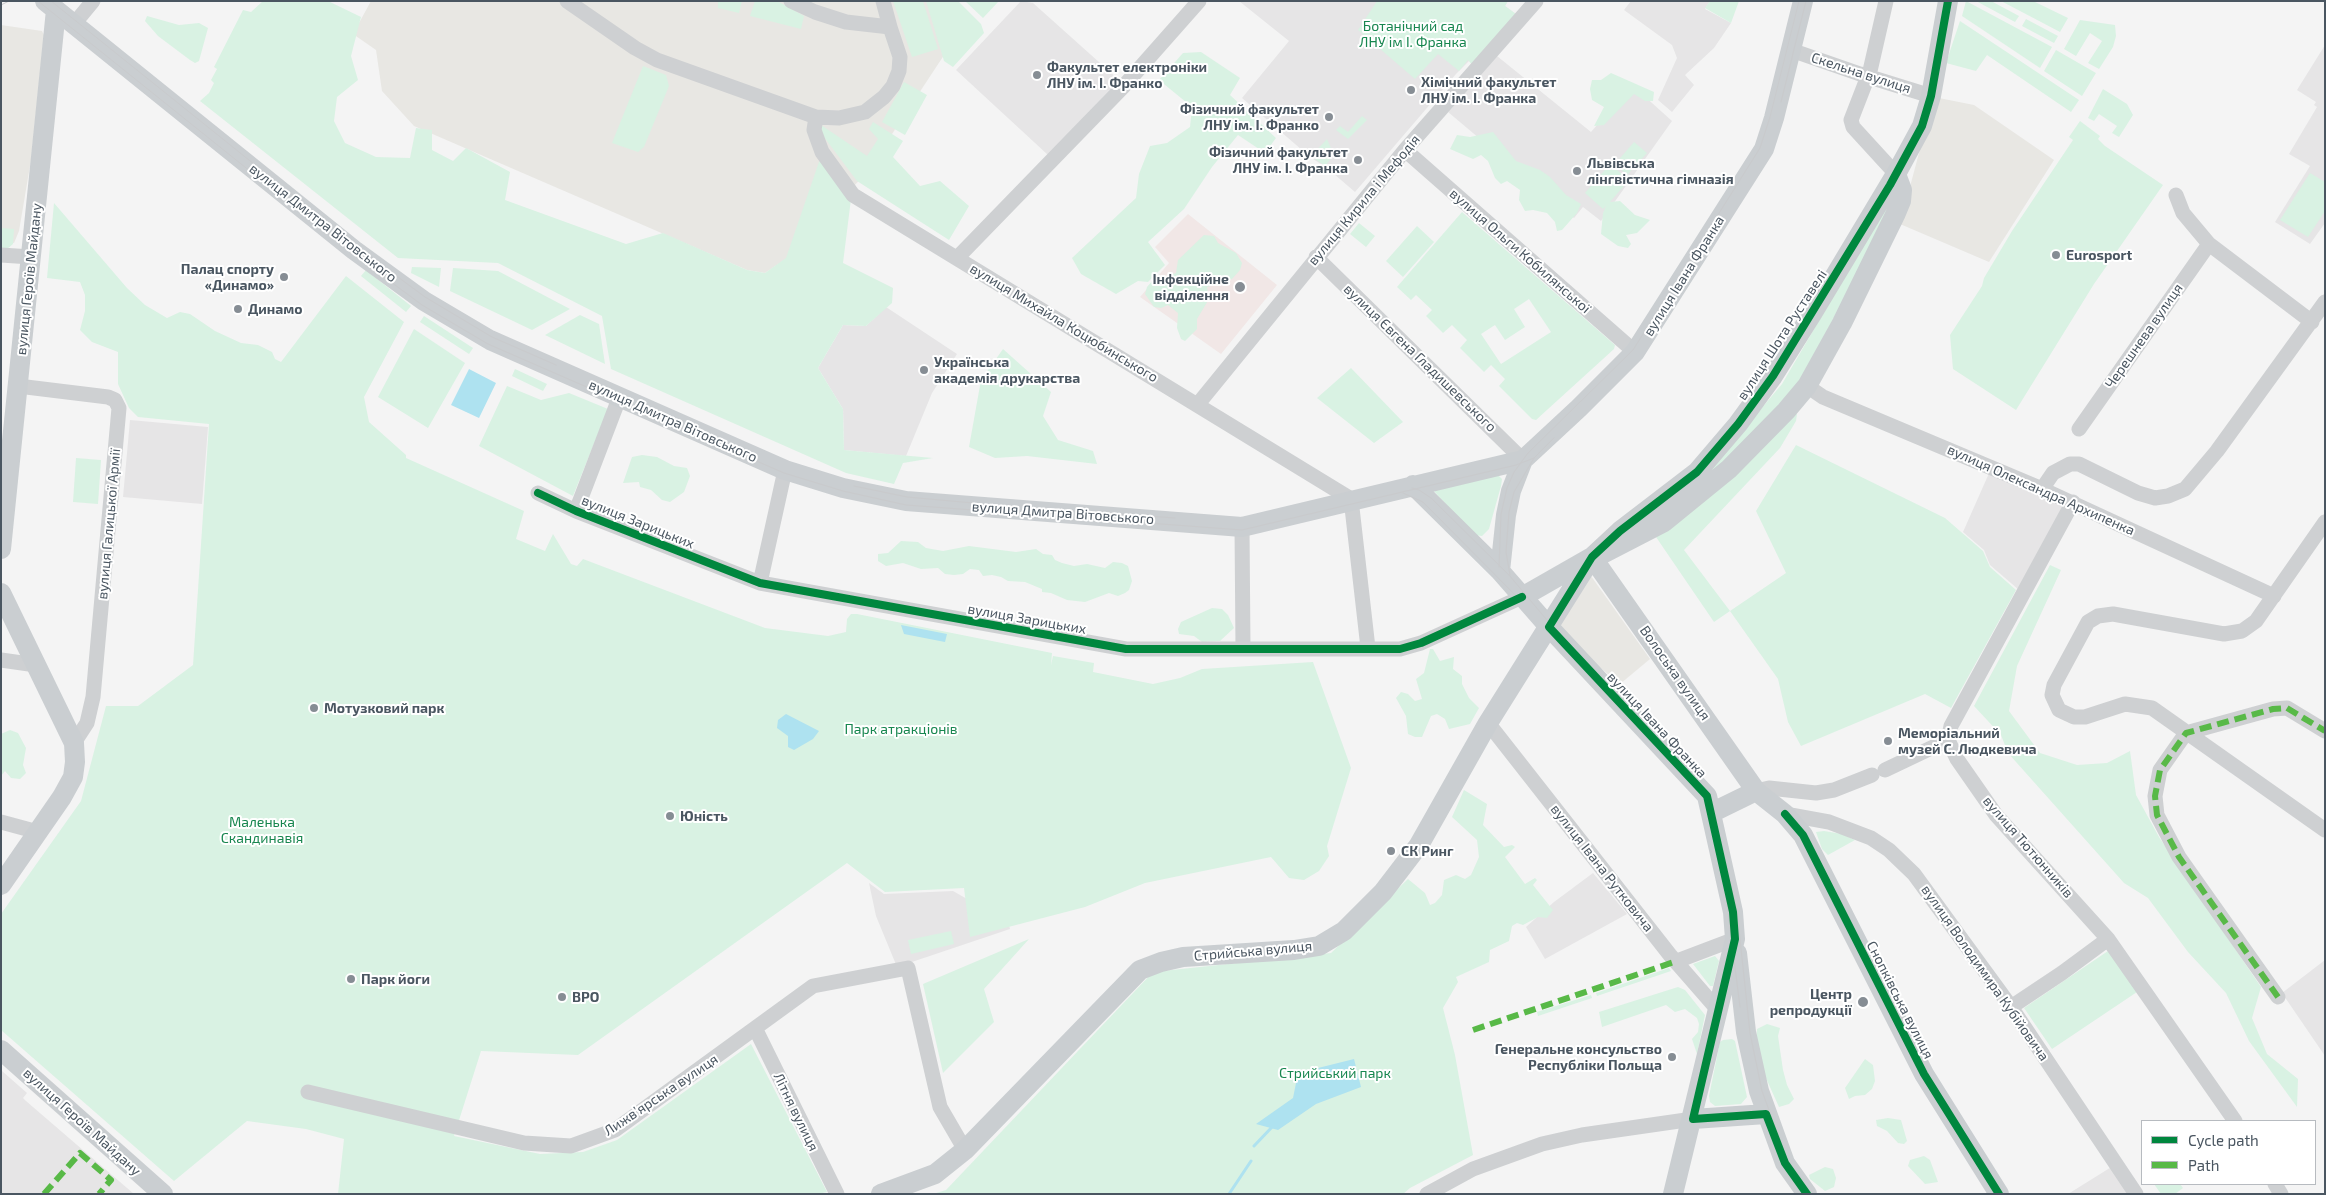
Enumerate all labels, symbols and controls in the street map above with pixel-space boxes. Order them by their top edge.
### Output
park label: Ботанічний сад ЛНУ ім І. Франка [1359,18,1467,50]
street label: Скельна вулиця [1809,49,1913,97]
place label: Факультет електроніки ЛНУ ім. І. Франко [1047,59,1207,92]
marker: Факультет електроніки ЛНУ ім. І. Франко [1031,69,1043,81]
place label: Хімічний факультет ЛНУ ім. І. Франка [1421,74,1556,106]
marker: Хімічний факультет ЛНУ ім. І. Франка [1405,84,1417,96]
place label: Фізичний факультет ЛНУ ім. І. Франко [1180,101,1319,134]
marker: Фізичний факультет ЛНУ ім. І. Франко [1323,111,1335,123]
street label: вулиця Кирила і Мефодія [1304,131,1424,269]
place label: Фізичний факультет ЛНУ ім. І. Франка [1209,144,1348,176]
marker: Фізичний факультет ЛНУ ім. І. Франка [1352,154,1364,166]
place label: Львівська лінгвістична гімназія [1587,155,1734,188]
street label: вулиця Дмитра Вітовського [246,160,400,286]
marker: Львівська лінгвістична гімназія [1571,165,1583,177]
street label: вулиця Ольги Кобилянської [1446,185,1594,317]
street label: вулиця Героїв Майдану [13,202,45,356]
street label: вулиця Івана Франка [1640,213,1728,339]
place label: Eurosport [2066,247,2132,263]
marker: Eurosport [2050,249,2062,261]
street label: вулиця Михайла Коцюбинського [967,260,1161,386]
place label: Палац спорту «Динамо» [181,261,274,294]
street label: вулиця Шота Руставелі [1734,267,1830,403]
marker: Палац спорту «Динамо» [278,271,290,283]
place label: Інфекційне відділення [1152,271,1229,304]
marker: Інфекційне відділення [1233,280,1247,294]
street label: Черешнева вулиця [2101,280,2187,392]
street label: вулиця Євгена Гладишевського [1340,281,1500,435]
place label: Динамо [248,301,303,317]
marker: Динамо [232,303,244,315]
place label: Українська академія друкарства [934,354,1080,387]
marker: Українська академія друкарства [918,364,930,376]
street label: вулиця Дмитра Вітовського [586,376,760,466]
street label: вулиця Олександра Архипенка [1945,441,2137,539]
street label: вулиця Галицької Армії [94,448,124,600]
street label: вулиця Зарицьких [579,492,697,552]
street label: вулиця Дмитра Вітовського [971,498,1155,528]
street label: вулиця Зарицьких [966,600,1088,638]
street label: Волоська вулиця [1636,622,1714,724]
street label: вулиця Івана Франка [1604,669,1710,781]
place label: Мотузковий парк [324,700,444,716]
marker: Мотузковий парк [308,702,320,714]
park label: Парк атракціонів [844,721,958,737]
place label: Меморіальний музей С. Людкевича [1898,725,2037,758]
marker: Меморіальний музей С. Людкевича [1882,735,1894,747]
street label: вулиця Тютюнників [1979,793,2077,901]
street label: вулиця Івана Рутковича [1547,801,1657,935]
place label: Юність [680,808,728,824]
marker: Юність [664,810,676,822]
park label: Маленька Скандинавія [221,814,303,846]
place label: СК Ринг [1401,843,1453,859]
marker: СК Ринг [1385,845,1397,857]
street label: вулиця Володимира Кубійовича [1918,882,2052,1064]
street label: Стрийська вулиця [1193,937,1313,965]
street label: Снопківська вулиця [1863,938,1937,1062]
place label: Парк йоги [361,971,430,987]
marker: Парк йоги [345,973,357,985]
place label: Центр репродукції [1770,986,1852,1019]
place label: ВРО [572,989,599,1005]
marker: ВРО [556,991,568,1003]
marker: Центр репродукції [1856,995,1870,1009]
place label: Генеральне консульство Республіки Польща [1495,1041,1662,1074]
street label: Лижвʼярська вулиця [601,1051,721,1139]
marker: Генеральне консульство Республіки Польща [1666,1051,1678,1063]
street label: вулиця Героїв Майдану [20,1065,144,1179]
park label: Стрийський парк [1279,1065,1391,1081]
street label: Літня вулиця [770,1070,822,1154]
legend [2141,1120,2316,1185]
text: Cycle path [2188,1131,2259,1149]
text: Path [2188,1156,2219,1174]

